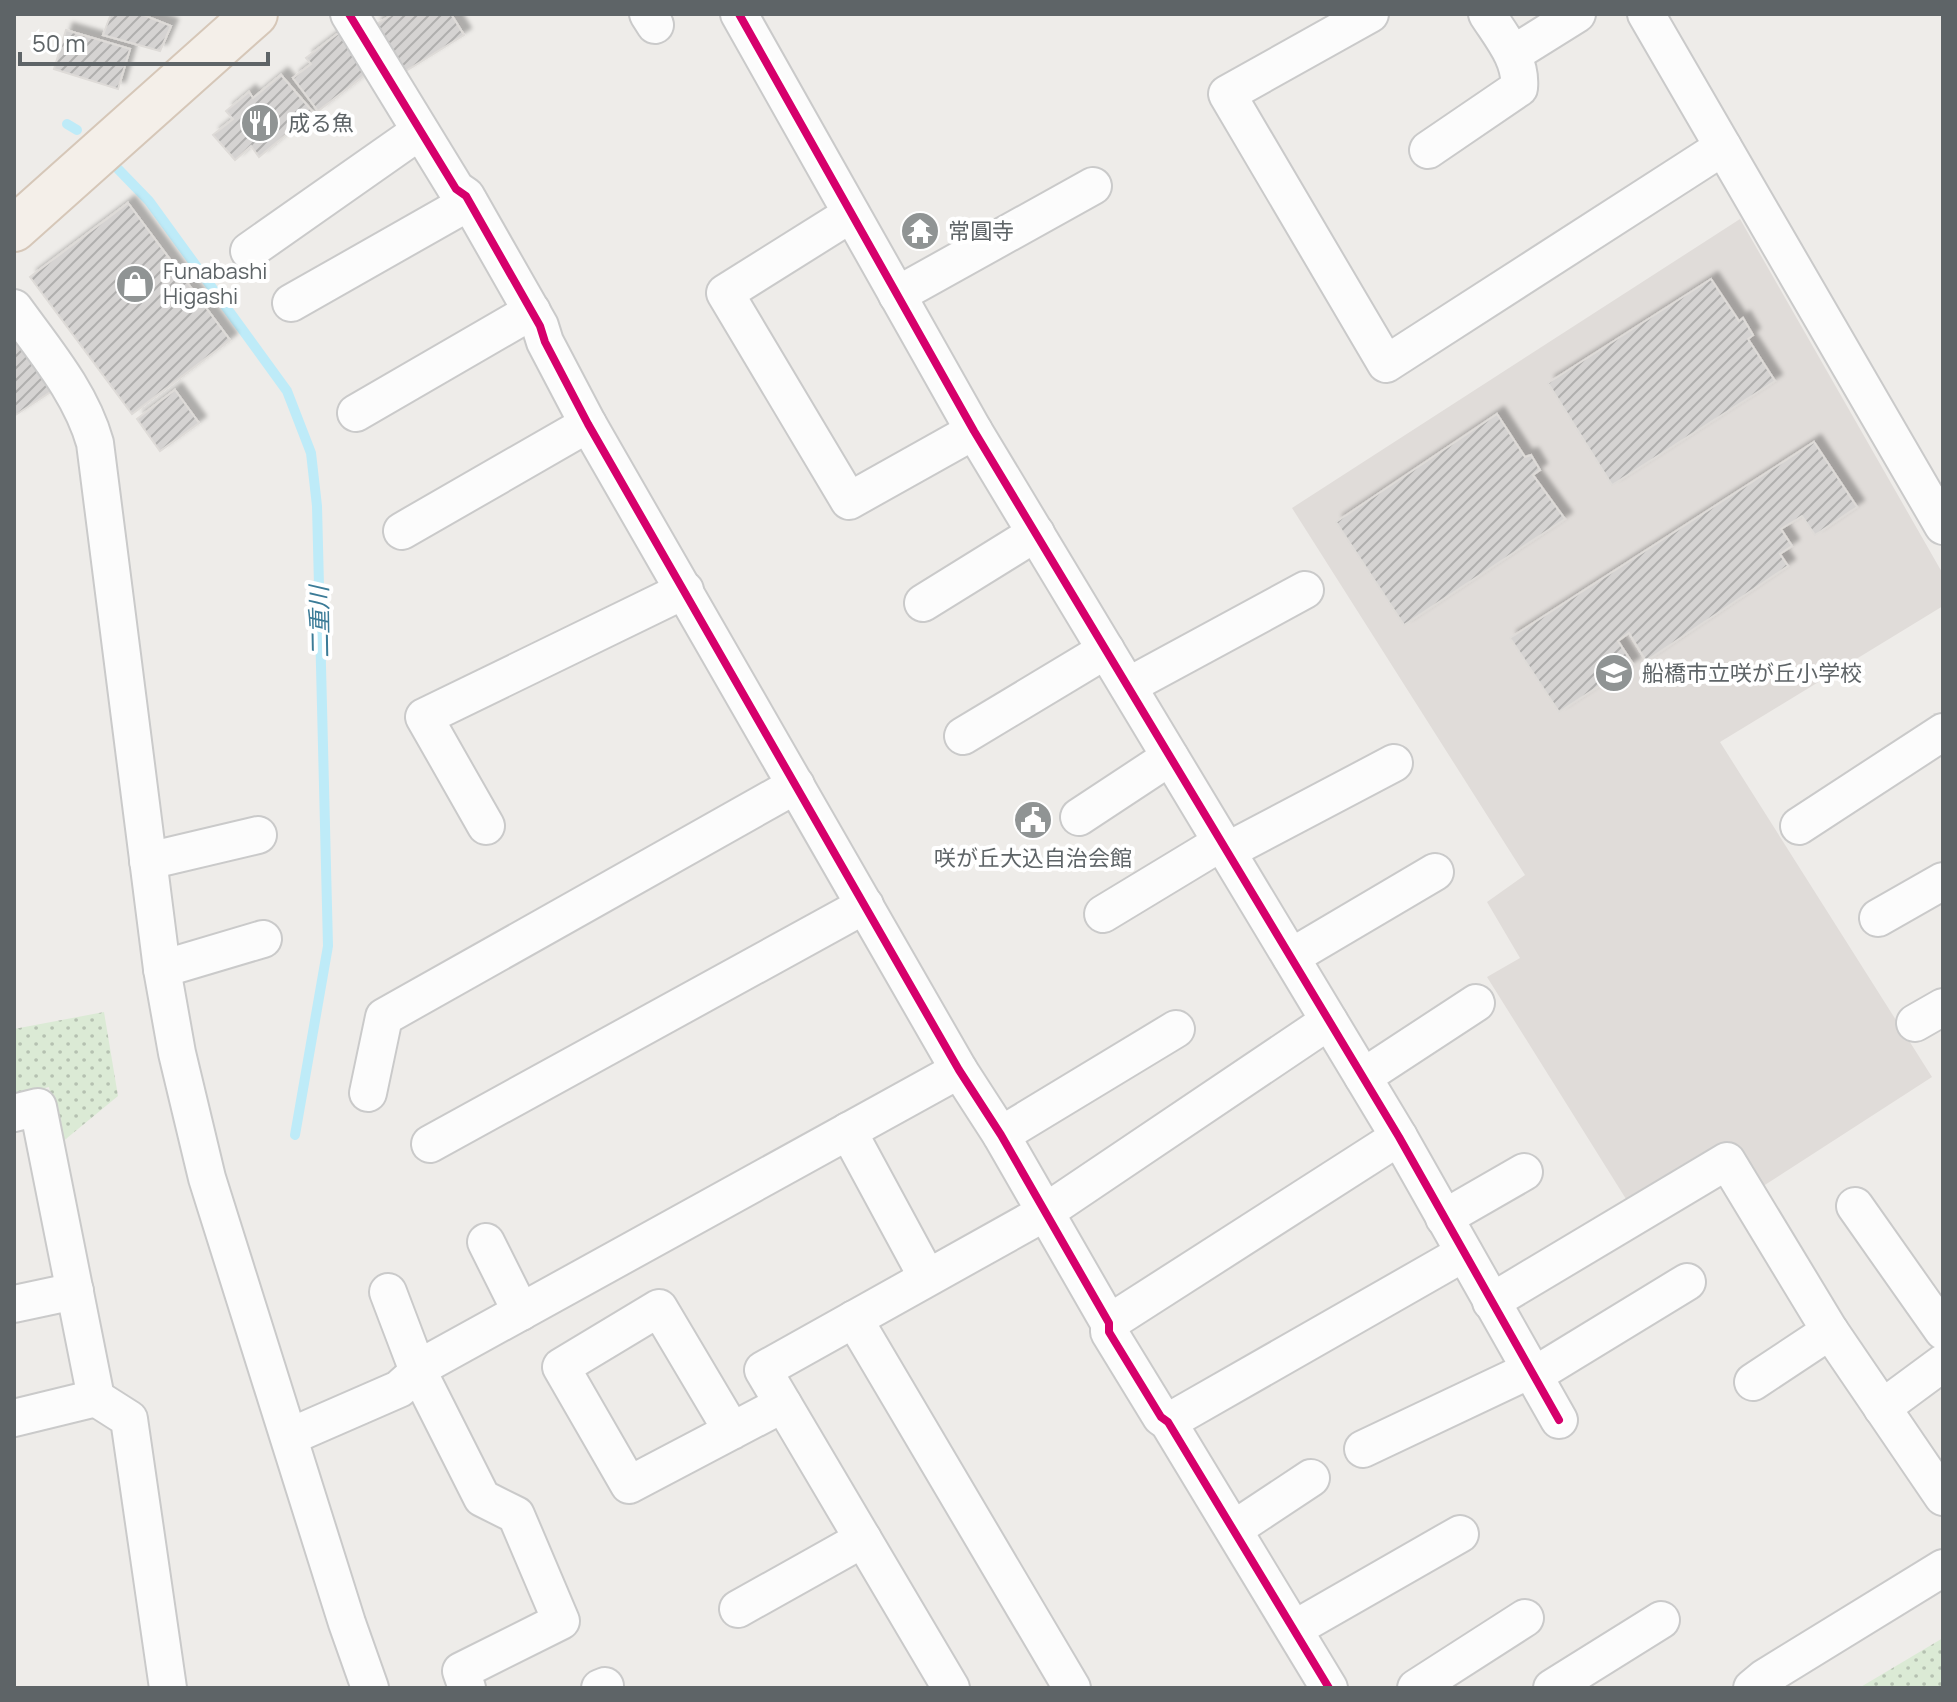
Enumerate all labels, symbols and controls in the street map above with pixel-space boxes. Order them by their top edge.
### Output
scale bar [20,16,268,66]
text: 50 m [32,26,86,59]
restaurant icon: 成る魚 [239,102,281,144]
place label: 成る魚 [288,108,354,138]
temple icon: 常圓寺 [899,210,941,252]
place label: 常圓寺 [948,216,1014,246]
place label: Funabashi Higashi [163,256,267,311]
shop icon: Funabashi Higashi [114,263,156,305]
water label: 二重川 [301,583,336,658]
school or university icon: 船橋市立咲が丘小学校 [1593,652,1635,694]
place label: 船橋市立咲が丘小学校 [1642,658,1862,688]
public building icon: 咲が丘大込自治会館 [1012,799,1054,841]
place label: 咲が丘大込自治会館 [934,843,1132,873]

